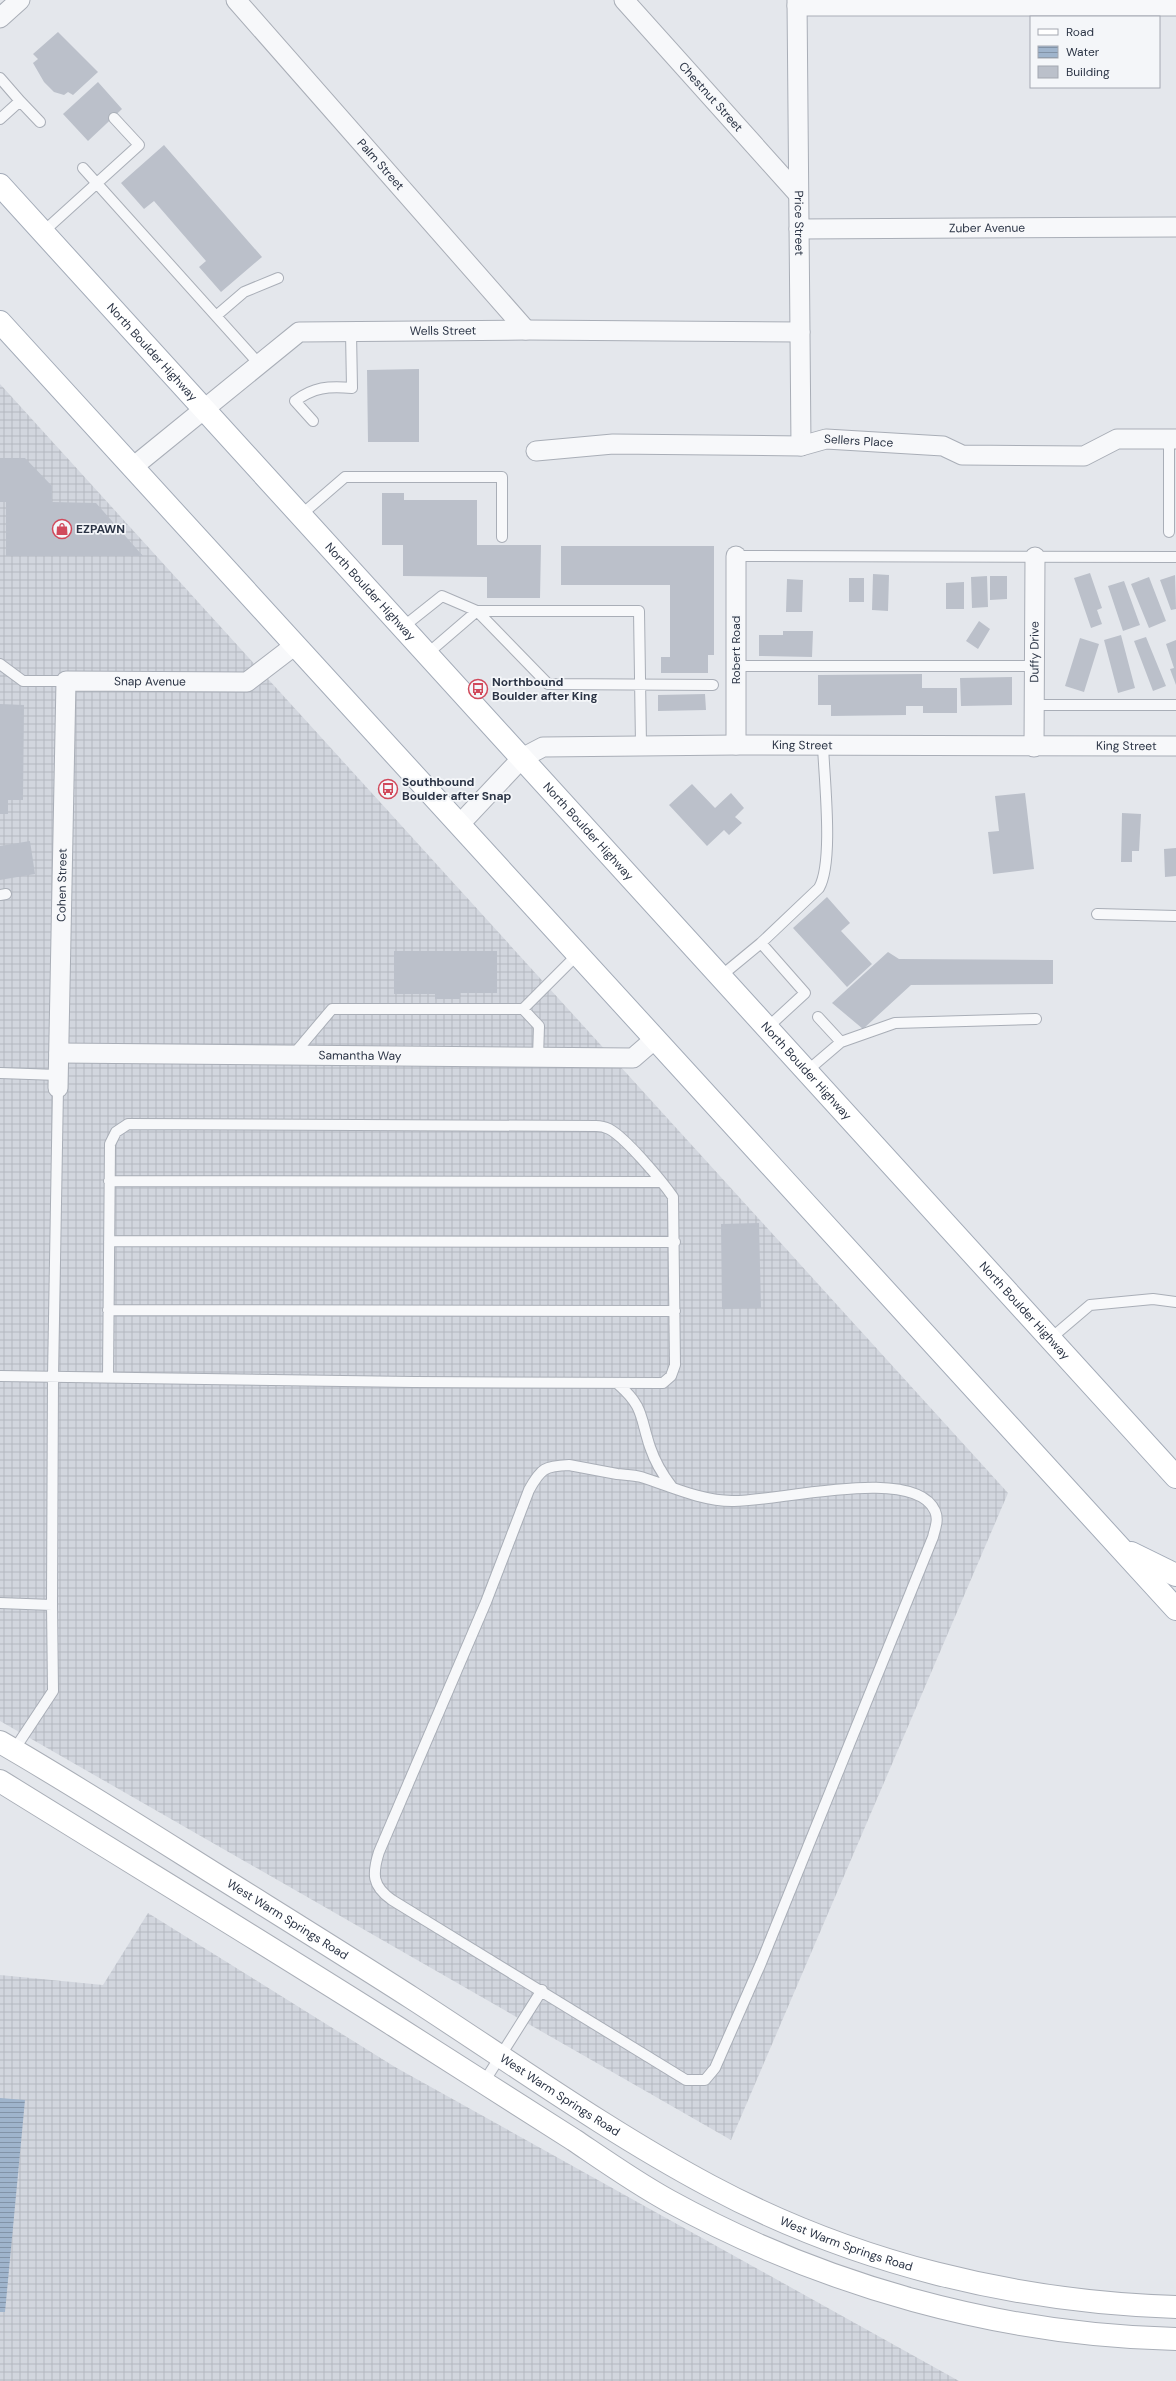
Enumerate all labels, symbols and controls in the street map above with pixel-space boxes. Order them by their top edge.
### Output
legend [1030,16,1160,88]
text: Road [1066,24,1094,40]
text: Water [1066,44,1100,60]
street label: Chestnut Street [675,58,747,135]
text: Building [1066,64,1110,80]
street label: Palm Street [353,135,408,194]
street label: Price Street [791,190,807,256]
street label: Zuber Avenue [949,220,1025,236]
street label: North Boulder Highway [103,300,201,405]
street label: Wells Street [410,322,477,339]
street label: Sellers Place [823,431,894,451]
shop icon: EZPAWN [51,518,73,540]
place label: EZPAWN [76,521,125,537]
street label: North Boulder Highway [321,539,419,644]
street label: Robert Road [728,616,744,684]
street label: Duffy Drive [1026,621,1043,683]
street label: Snap Avenue [114,673,186,690]
place label: Northbound Boulder after King [492,674,598,704]
bus stop icon: Northbound Boulder after King [467,678,489,700]
street label: King Street [772,737,833,753]
street label: King Street [1096,738,1157,754]
place label: Southbound Boulder after Snap [402,774,512,804]
bus stop icon: Southbound Boulder after Snap [377,778,399,800]
street label: North Boulder Highway [540,779,637,884]
street label: Cohen Street [53,848,71,922]
street label: North Boulder Highway [758,1018,855,1124]
street label: Samantha Way [318,1047,402,1064]
street label: North Boulder Highway [976,1258,1073,1363]
street label: West Warm Springs Road [224,1876,351,1963]
street label: West Warm Springs Road [497,2050,623,2140]
street label: West Warm Springs Road [777,2213,915,2275]

